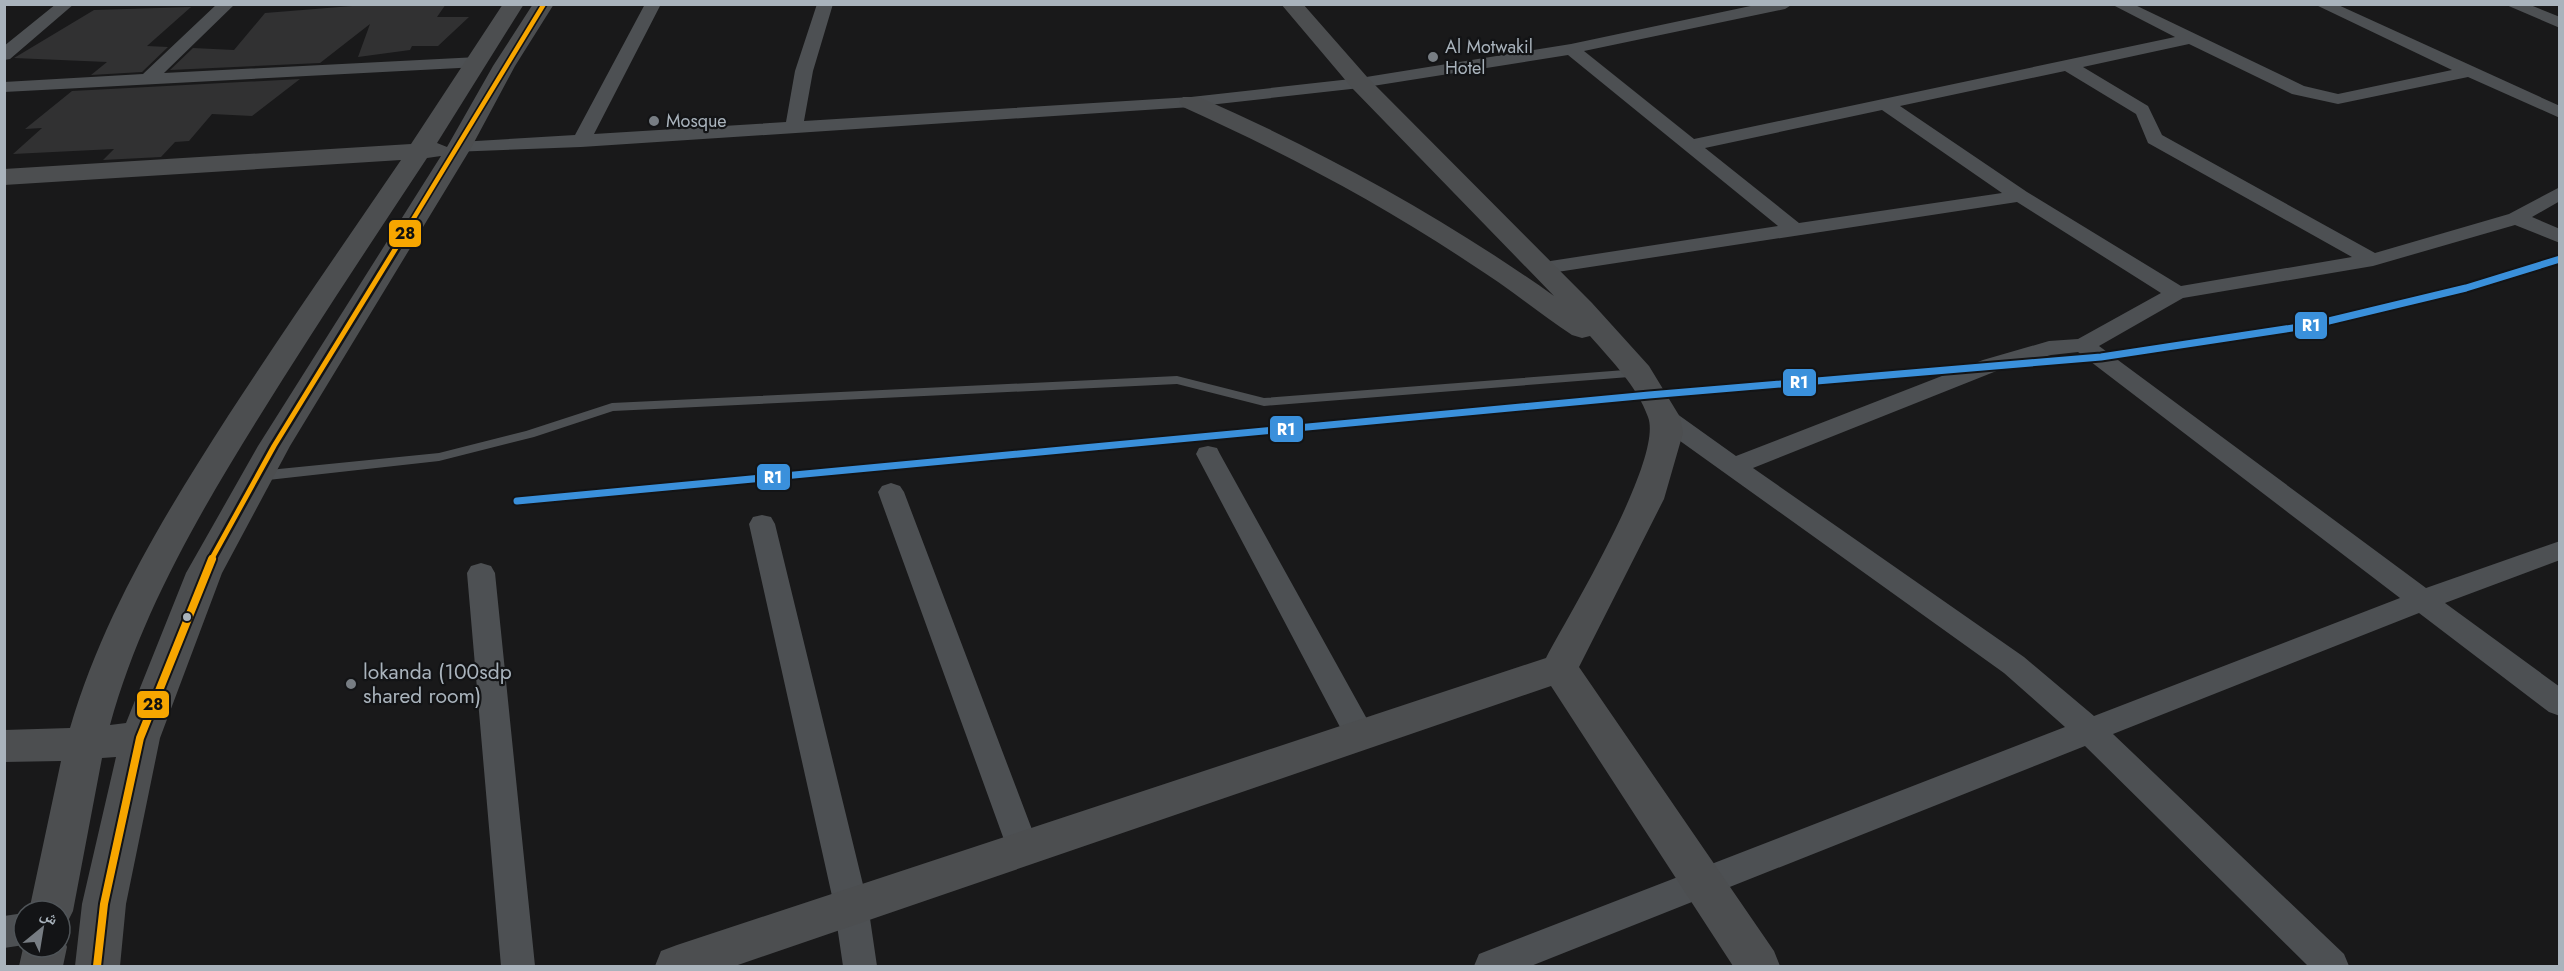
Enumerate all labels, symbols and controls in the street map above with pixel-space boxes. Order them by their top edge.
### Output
place label: Al Motwakil Hotel [1445,34,1533,81]
marker: Al Motwakil Hotel [1426,50,1440,64]
place label: Mosque [666,108,727,134]
marker: Mosque [647,114,661,128]
line badge: 28 [388,219,422,248]
text: 28 [395,222,415,245]
line badge: R1 [2294,311,2328,340]
text: R1 [2302,314,2320,337]
line badge: R1 [1782,368,1817,397]
text: R1 [1790,371,1808,394]
line badge: R1 [1269,415,1304,443]
text: R1 [1277,418,1295,441]
line badge: R1 [756,463,791,491]
text: R1 [764,466,782,489]
unlabelled marker [181,611,193,623]
place label: lokanda (100sdp shared room) [363,657,512,711]
marker: lokanda (100sdp shared room) [344,677,358,691]
line badge: 28 [136,690,170,719]
text: 28 [143,693,163,716]
north arrow [12,899,72,959]
text: ش [36,902,62,931]

